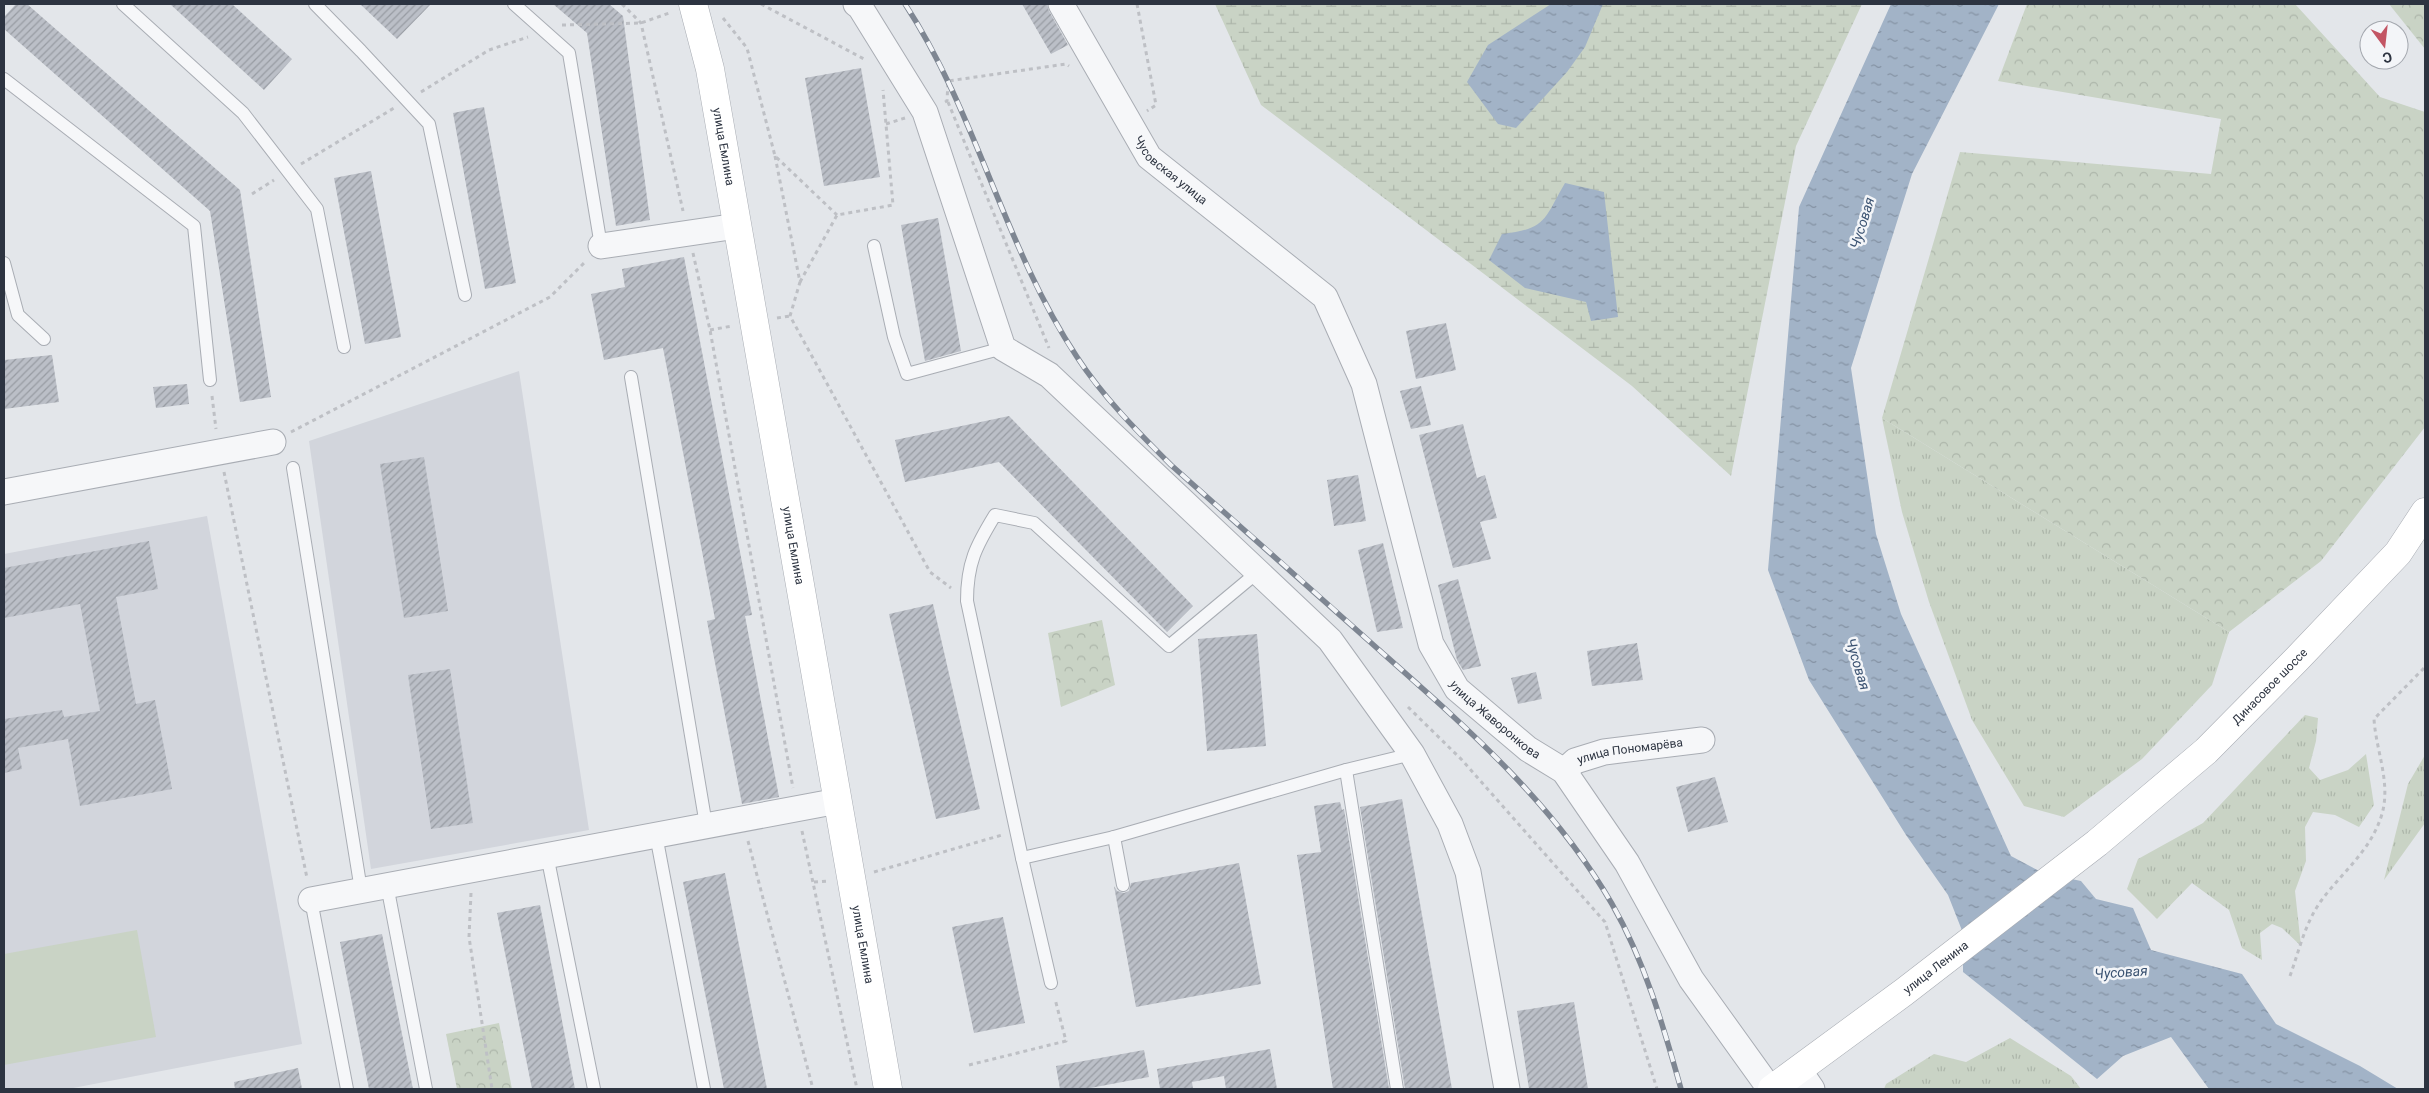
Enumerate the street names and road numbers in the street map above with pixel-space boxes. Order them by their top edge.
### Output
street label: улица Емлина [710,107,737,187]
street label: Чусовская улица [1131,133,1210,208]
street label: улица Емлина [779,505,807,586]
street label: Динасовое шоссе [2229,646,2310,727]
street label: улица Жаворонкова [1447,678,1543,762]
street label: улица Пономарёва [1575,735,1684,767]
street label: улица Емлина [849,904,876,985]
street label: улица Ленина [1901,938,1971,997]

